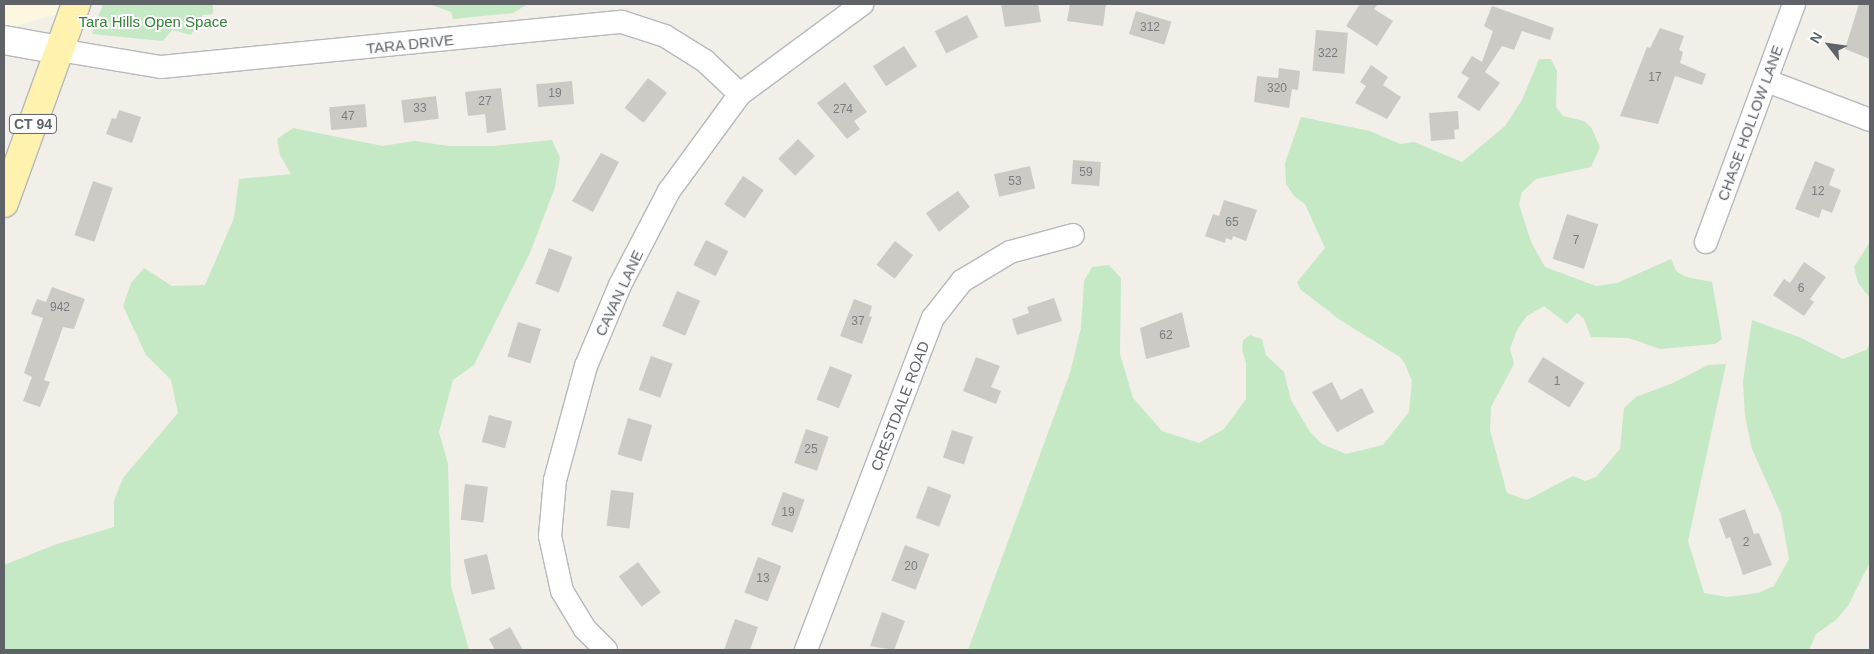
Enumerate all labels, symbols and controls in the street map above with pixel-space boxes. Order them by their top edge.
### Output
park label: Tara Hills Open Space [78,13,228,31]
north arrow [1804,20,1854,70]
house number: 312 [1140,21,1160,35]
text: N [1807,29,1825,46]
street label: TARA DRIVE [365,30,455,58]
street label: CHASE HOLLOW LANE [1713,43,1787,203]
house number: 322 [1318,47,1338,61]
house number: 17 [1648,71,1662,85]
house number: 320 [1267,82,1287,96]
house number: 19 [548,87,562,101]
house number: 27 [478,95,492,109]
house number: 33 [413,102,427,116]
house number: 274 [833,103,853,117]
house number: 47 [341,110,355,124]
road number: CT 94 [8,112,58,136]
house number: 59 [1079,166,1093,180]
house number: 53 [1008,175,1022,189]
house number: 12 [1811,185,1825,199]
house number: 65 [1225,216,1239,230]
house number: 7 [1573,234,1579,248]
street label: CAVAN LANE [591,247,647,339]
house number: 6 [1798,282,1804,296]
house number: 942 [50,301,70,315]
house number: 37 [851,315,865,329]
house number: 62 [1159,329,1173,343]
street label: CRESTDALE ROAD [867,339,933,473]
house number: 1 [1554,375,1560,389]
house number: 25 [804,443,818,457]
house number: 19 [781,506,795,520]
house number: 2 [1743,536,1749,550]
house number: 20 [904,560,918,574]
house number: 13 [756,572,770,586]

